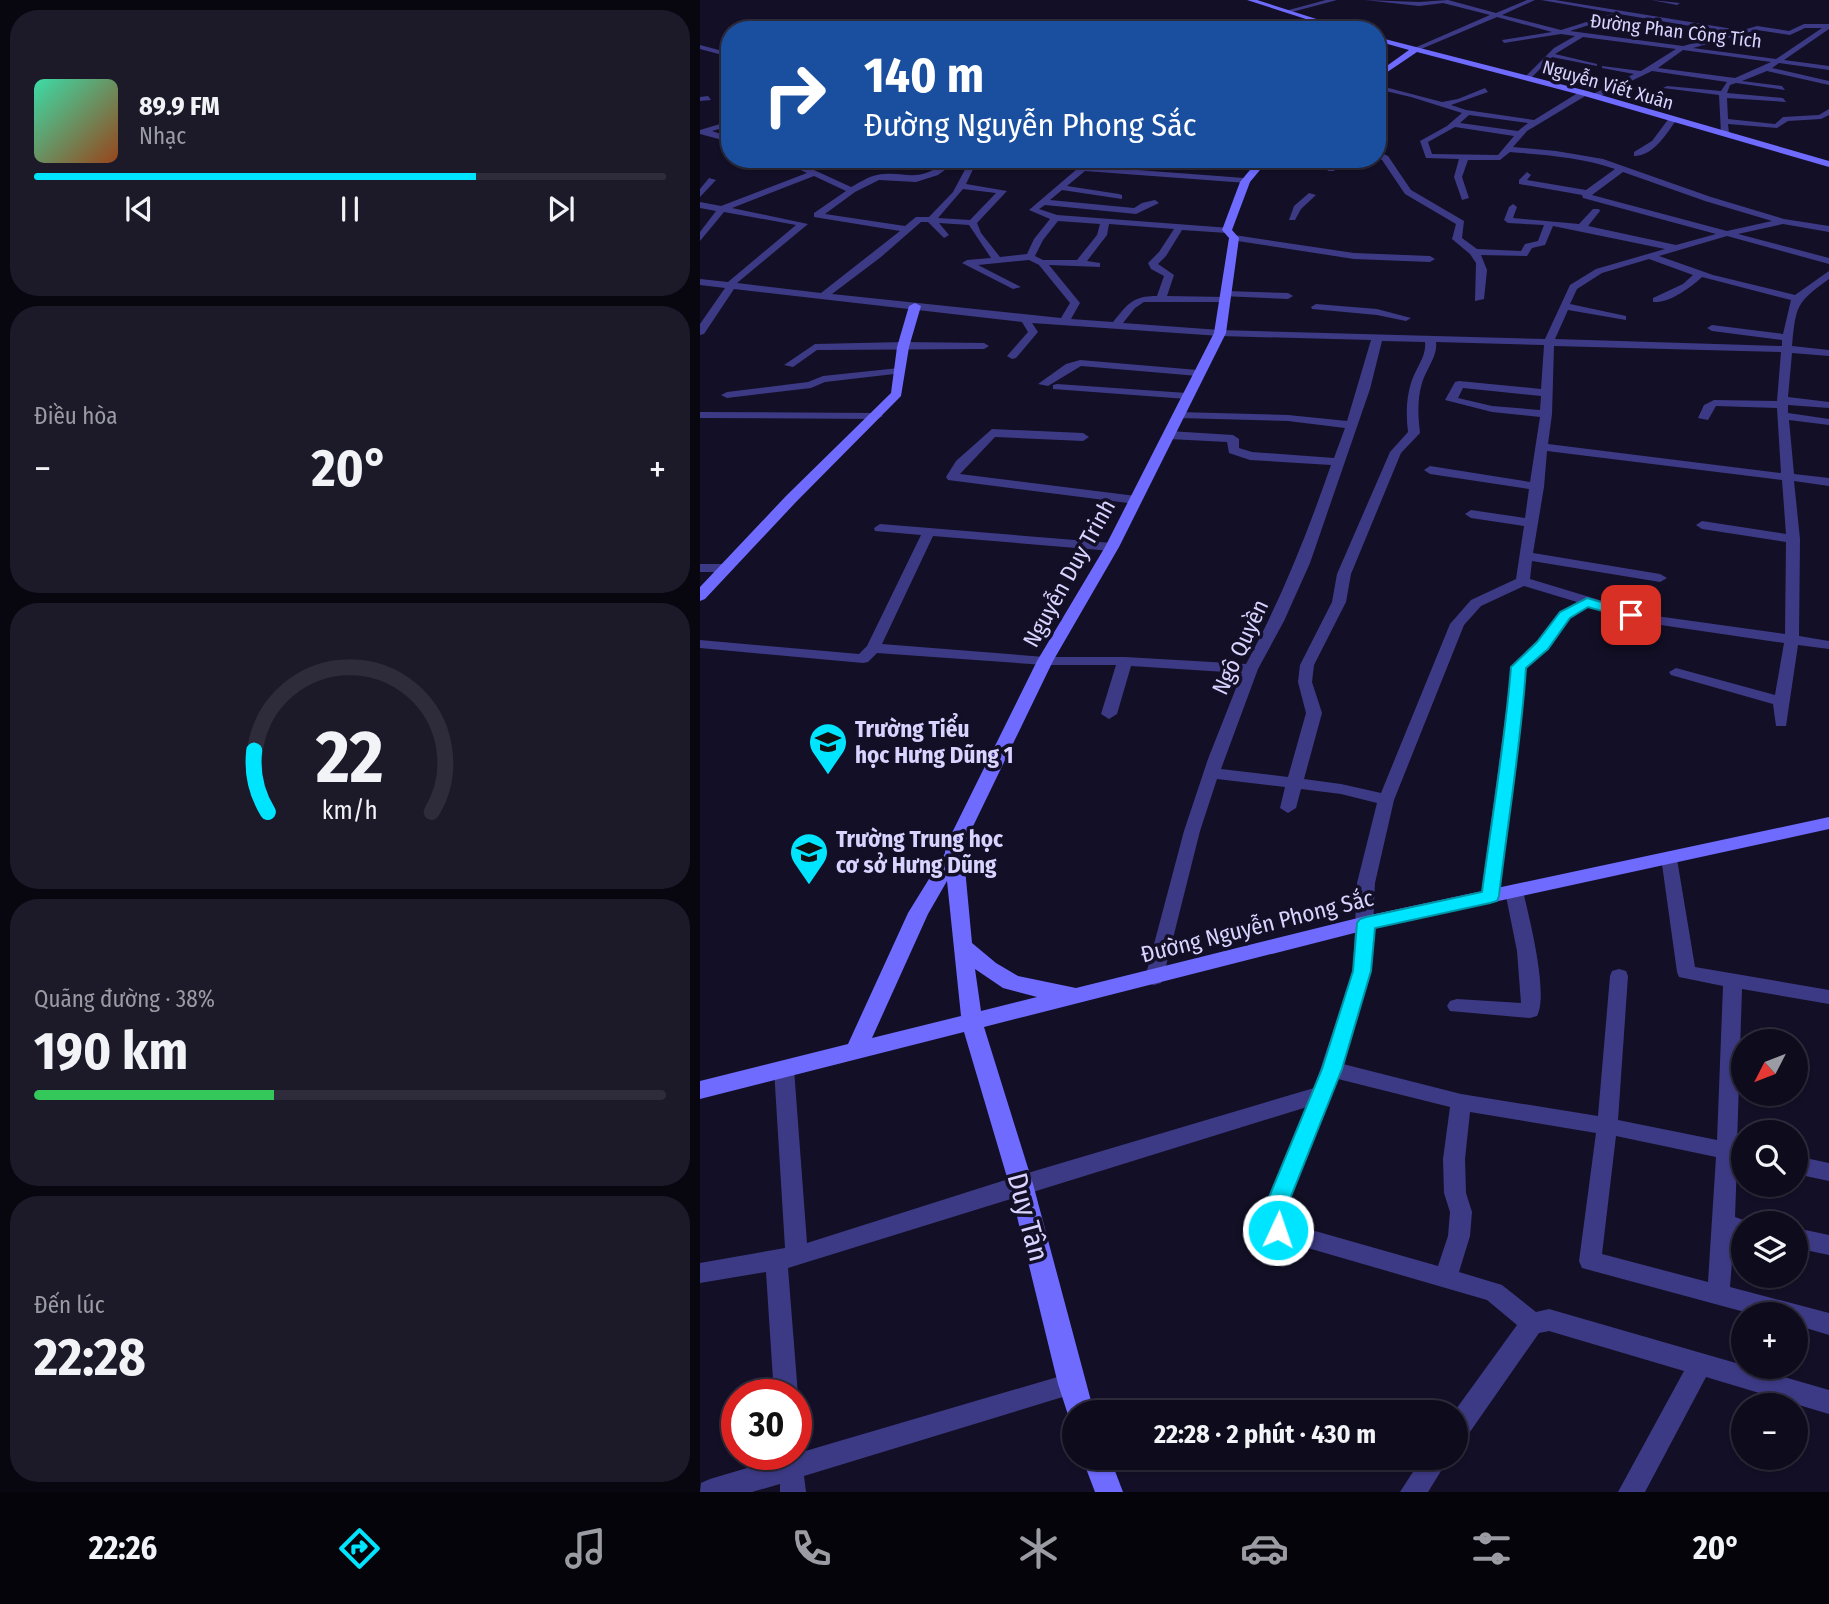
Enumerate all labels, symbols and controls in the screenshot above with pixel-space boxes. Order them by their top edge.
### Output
street label: Đường Phan Công Tích [1589,9,1763,53]
text: 140 m [864,46,984,105]
icon: right [749,49,840,140]
street label: Nguyễn Viết Xuân [1540,55,1676,115]
text: 89.9 FM [139,91,220,122]
text: Đường Nguyễn Phong Sắc [864,106,1196,144]
text: Nhạc [139,122,186,150]
icon: previous [120,190,158,228]
icon: pause [331,190,369,228]
icon: next [542,190,580,228]
text: Điều hòa [34,402,118,430]
text: 20° [312,437,388,500]
text: − [34,446,51,492]
text: + [649,446,666,492]
street label: Nguyễn Duy Trinh [1017,494,1121,652]
pin [1601,585,1661,645]
street label: Ngô Quyền [1206,595,1274,699]
icon: arrive [1612,596,1650,634]
place label: Trường Tiểu học Hưng Dũng 1 [855,713,1013,769]
text: 22 [315,714,384,801]
school or university icon: Trường Tiểu học Hưng Dũng 1 [807,721,849,776]
text: km/h [322,796,378,826]
place label: Trường Trung học cơ sở Hưng Dũng [836,825,1003,879]
school or university icon: Trường Trung học cơ sở Hưng Dũng [788,831,830,886]
street label: Đường Nguyễn Phong Sắc [1137,883,1376,968]
text: Quãng đường · 38% [34,985,215,1013]
text: 190 km [34,1020,188,1083]
north arrow [1731,1029,1808,1106]
map controls [1731,1029,1808,1470]
button: search [1731,1120,1808,1197]
street label: Duy Tân [1000,1169,1056,1265]
position arrow [1241,1193,1315,1267]
button: layers [1731,1211,1808,1288]
text: Đến lúc [34,1291,104,1319]
button: + [1731,1302,1808,1379]
text: 22:28 [34,1326,146,1389]
speed limit sign: 30 [721,1379,812,1470]
button: − [1731,1393,1808,1470]
text: 22:28 · 2 phút · 430 m [1154,1419,1376,1450]
icon: directions [335,1524,384,1573]
icon: music [561,1524,610,1573]
icon: phone [787,1524,836,1573]
icon: climate [1014,1524,1063,1573]
icon: car [1240,1524,1289,1573]
icon: filters [1467,1524,1516,1573]
text: 22:26 [89,1529,157,1567]
text: 20° [1693,1529,1740,1567]

